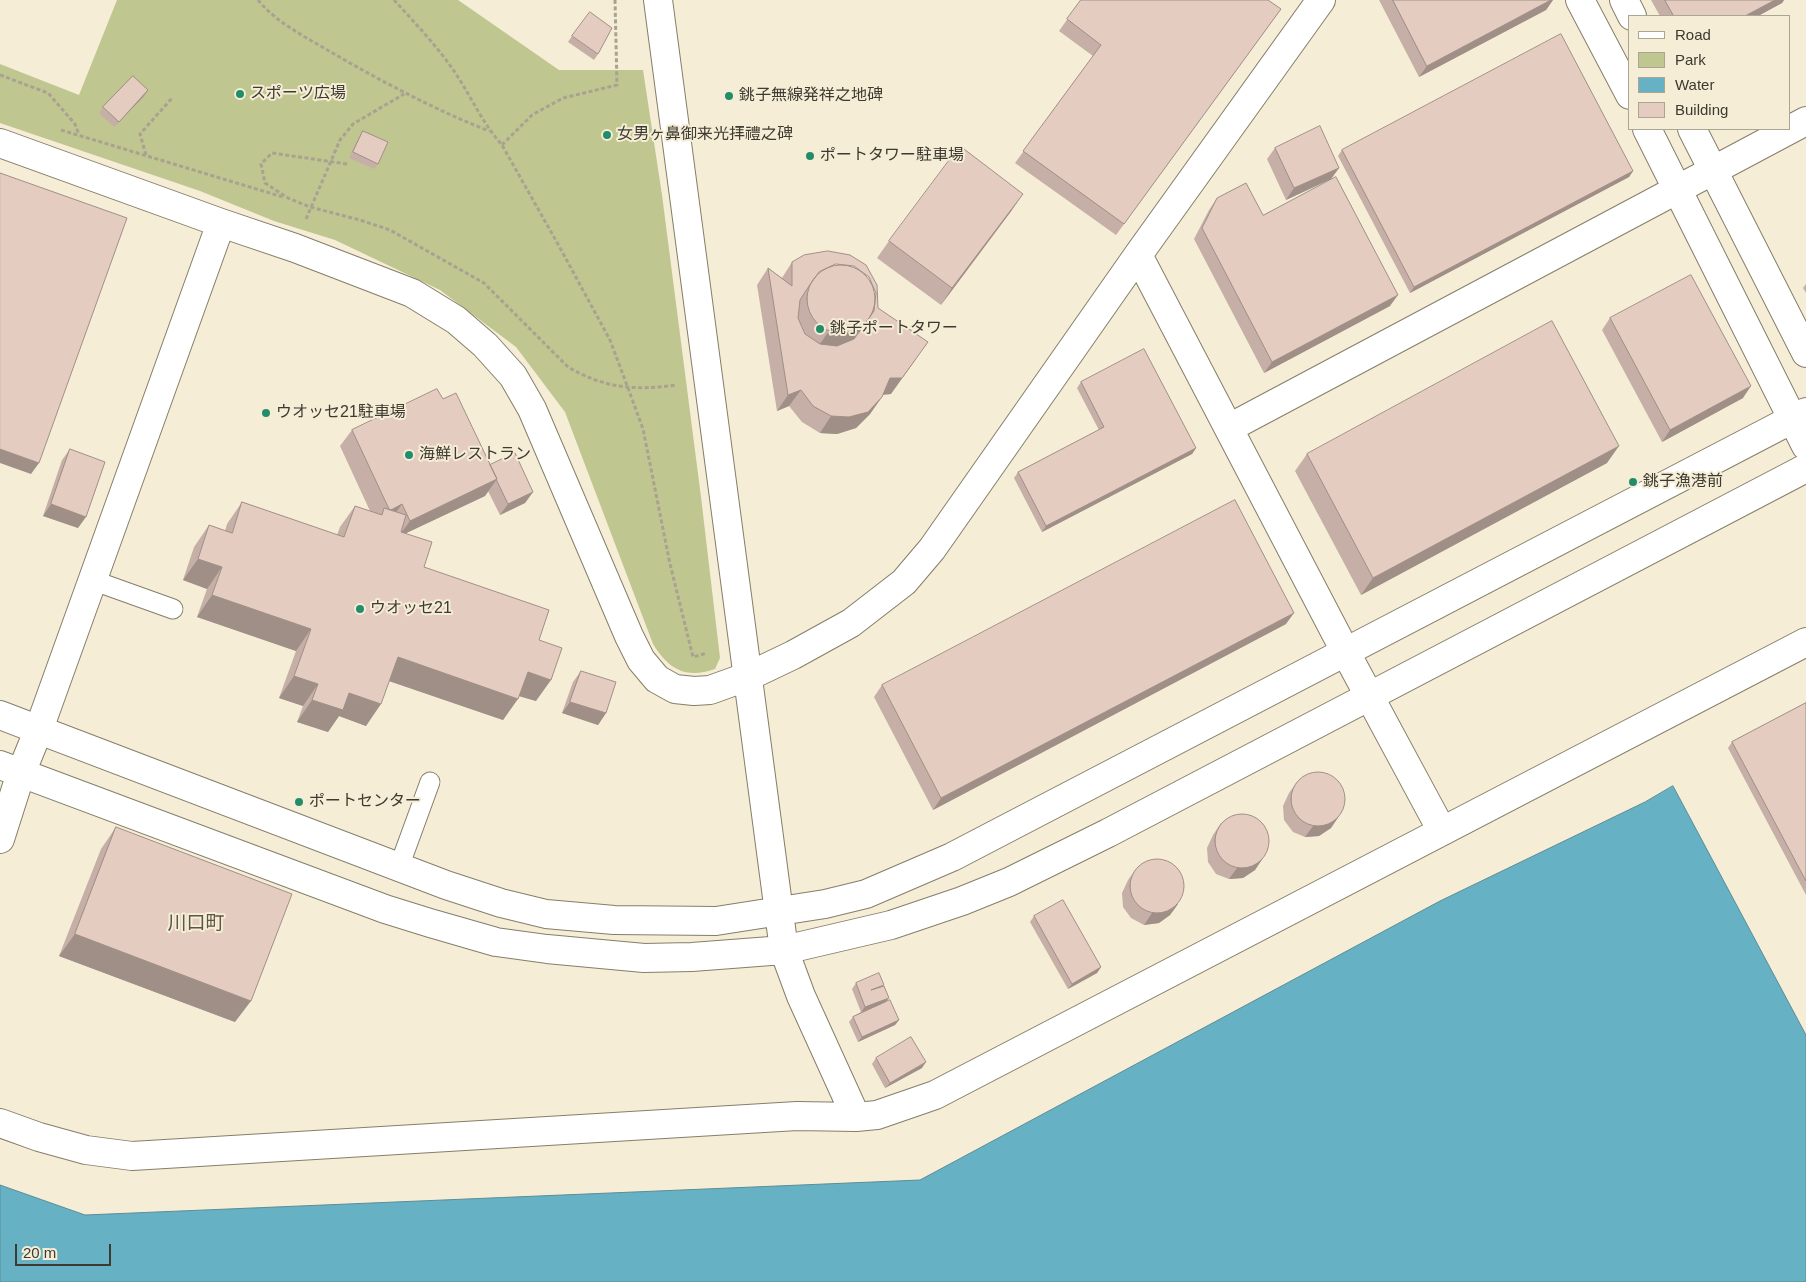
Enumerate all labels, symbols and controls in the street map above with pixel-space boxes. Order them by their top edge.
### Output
legend [1628,15,1791,130]
text: Road [1675,26,1711,43]
text: Park [1675,51,1706,68]
text: Water [1675,76,1714,93]
place label: スポーツ広場 [250,84,346,104]
place label: 銚子無線発祥之地碑 [739,86,883,106]
marker: スポーツ広場 [234,88,246,100]
marker: 銚子無線発祥之地碑 [723,90,735,102]
text: Building [1675,101,1728,118]
place label: 女男ヶ鼻御来光拝禮之碑 [617,125,793,145]
marker: 女男ヶ鼻御来光拝禮之碑 [601,129,613,141]
place label: ポートタワー駐車場 [820,146,964,166]
marker: ポートタワー駐車場 [804,150,816,162]
place label: 銚子ポートタワー [830,319,958,339]
marker: 銚子ポートタワー [814,323,826,335]
place label: ウオッセ21駐車場 [276,403,406,423]
marker: ウオッセ21駐車場 [260,407,272,419]
place label: 海鮮レストラン [419,445,531,465]
marker: 海鮮レストラン [403,449,415,461]
place label: 銚子漁港前 [1643,472,1723,492]
marker: 銚子漁港前 [1627,476,1639,488]
place label: ウオッセ21 [370,599,452,619]
marker: ウオッセ21 [354,603,366,615]
place label: ポートセンター [309,792,421,812]
marker: ポートセンター [293,796,305,808]
district label: 川口町 [168,913,224,935]
scale bar [18,1234,114,1266]
text: 20 m [23,1244,56,1261]

